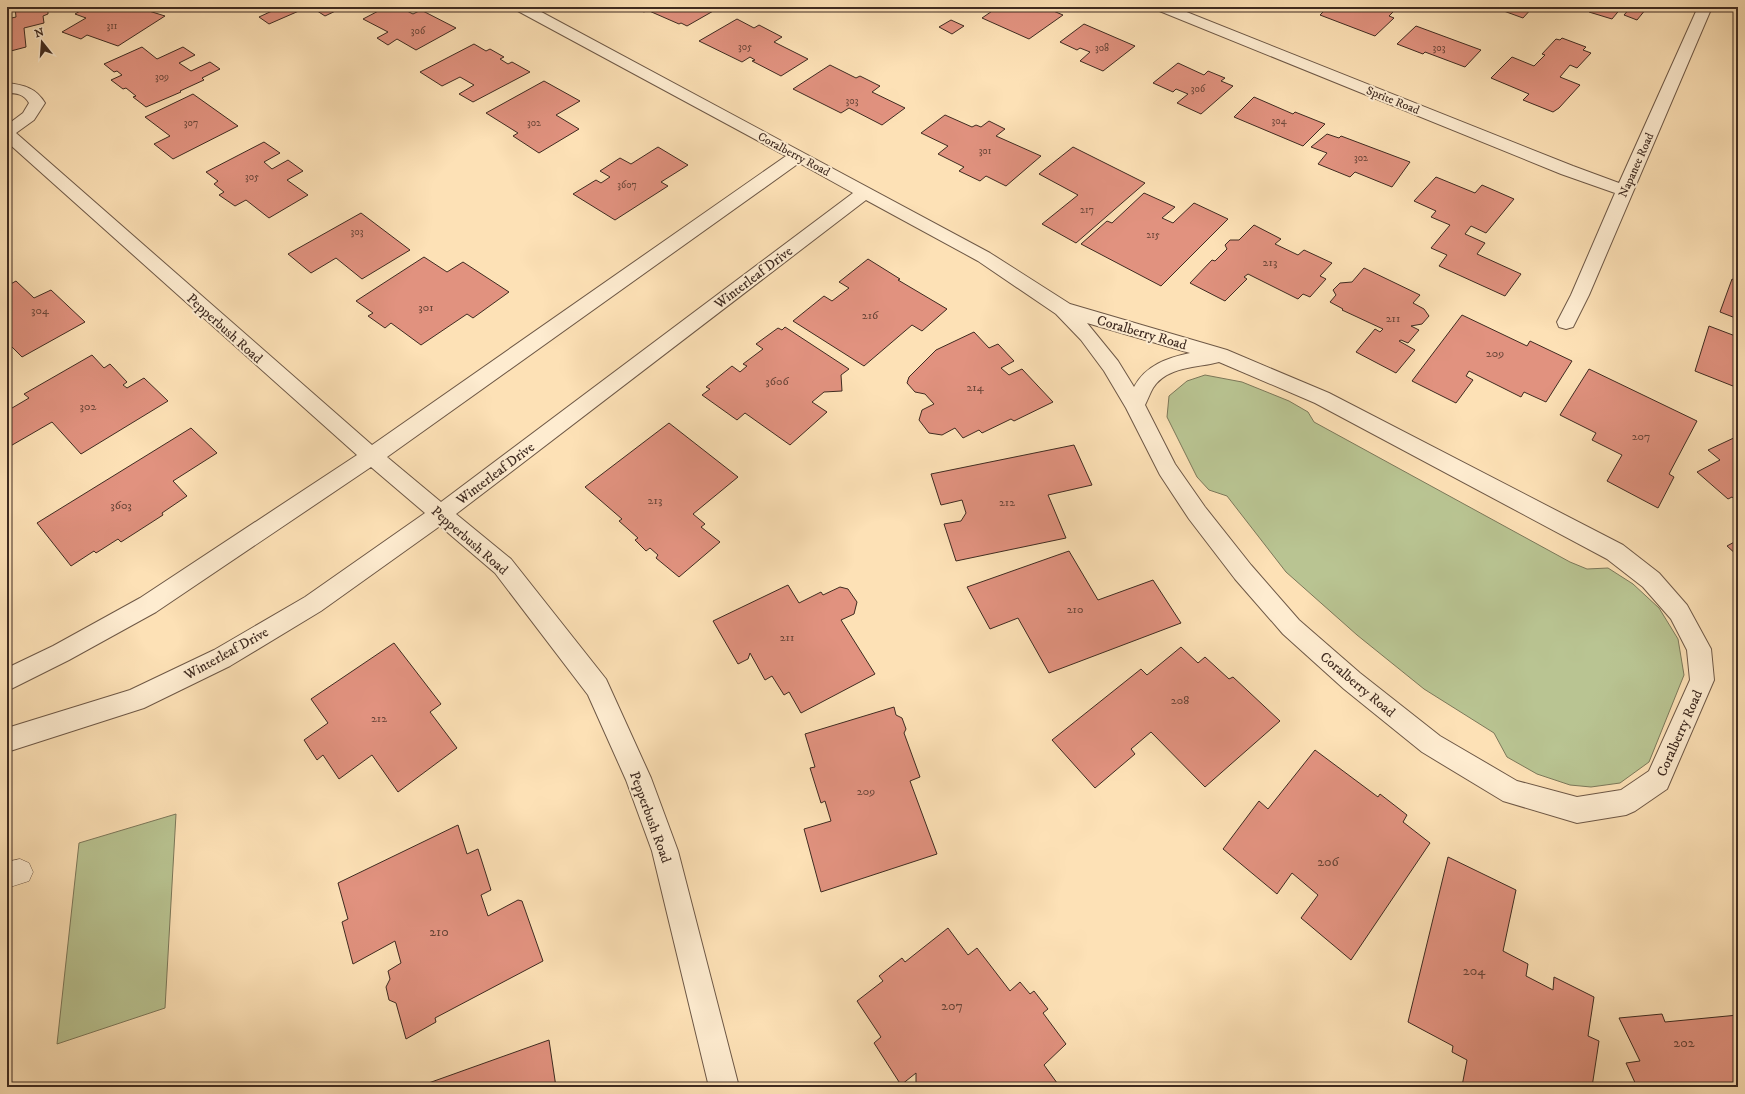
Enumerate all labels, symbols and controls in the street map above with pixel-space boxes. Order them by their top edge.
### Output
house number: 311 [106,20,118,32]
north arrow [22,22,62,62]
text: N [33,25,46,41]
house number: 306 [411,25,426,37]
house number: 305 [738,41,752,53]
house number: 308 [1095,42,1109,54]
house number: 303 [1433,42,1446,54]
house number: 309 [155,71,169,83]
house number: 306 [1191,83,1206,95]
street label: Sprite Road [1364,83,1422,118]
house number: 303 [846,95,859,107]
house number: 304 [1272,115,1287,127]
house number: 307 [184,117,198,129]
house number: 302 [527,117,541,129]
street label: Coralberry Road [755,129,832,180]
street label: Napanee Road [1615,130,1657,200]
house number: 301 [979,145,992,157]
house number: 302 [1354,152,1368,164]
house number: 305 [245,171,259,183]
house number: 3607 [617,179,637,191]
house number: 217 [1080,204,1094,216]
house number: 303 [351,226,364,238]
house number: 215 [1146,229,1160,241]
street label: Winterleaf Drive [710,242,797,314]
house number: 213 [1263,255,1277,270]
street label: Pepperbush Road [183,290,266,368]
house number: 301 [418,300,434,315]
house number: 304 [31,303,50,318]
house number: 216 [862,308,879,323]
house number: 211 [1386,311,1400,326]
street label: Coralberry Road [1095,312,1189,354]
house number: 209 [1486,346,1504,361]
house number: 3606 [765,374,789,389]
house number: 214 [966,380,985,395]
house number: 302 [80,399,97,414]
house number: 207 [1632,429,1650,444]
street label: Winterleaf Drive [452,438,539,510]
house number: 213 [648,493,662,508]
house number: 212 [999,495,1015,510]
house number: 3603 [110,498,132,513]
street label: Pepperbush Road [427,502,512,579]
house number: 210 [1067,602,1083,617]
street label: Winterleaf Drive [180,623,272,685]
house number: 211 [780,630,794,645]
street label: Coralberry Road [1316,648,1399,722]
street label: Coralberry Road [1653,687,1707,779]
house number: 208 [1171,693,1189,708]
house number: 212 [371,711,387,726]
street label: Pepperbush Road [625,769,675,866]
house number: 209 [857,784,875,799]
house number: 206 [1317,853,1340,871]
house number: 210 [429,923,449,941]
house number: 204 [1463,962,1486,980]
house number: 207 [941,997,963,1015]
house number: 202 [1673,1034,1695,1052]

